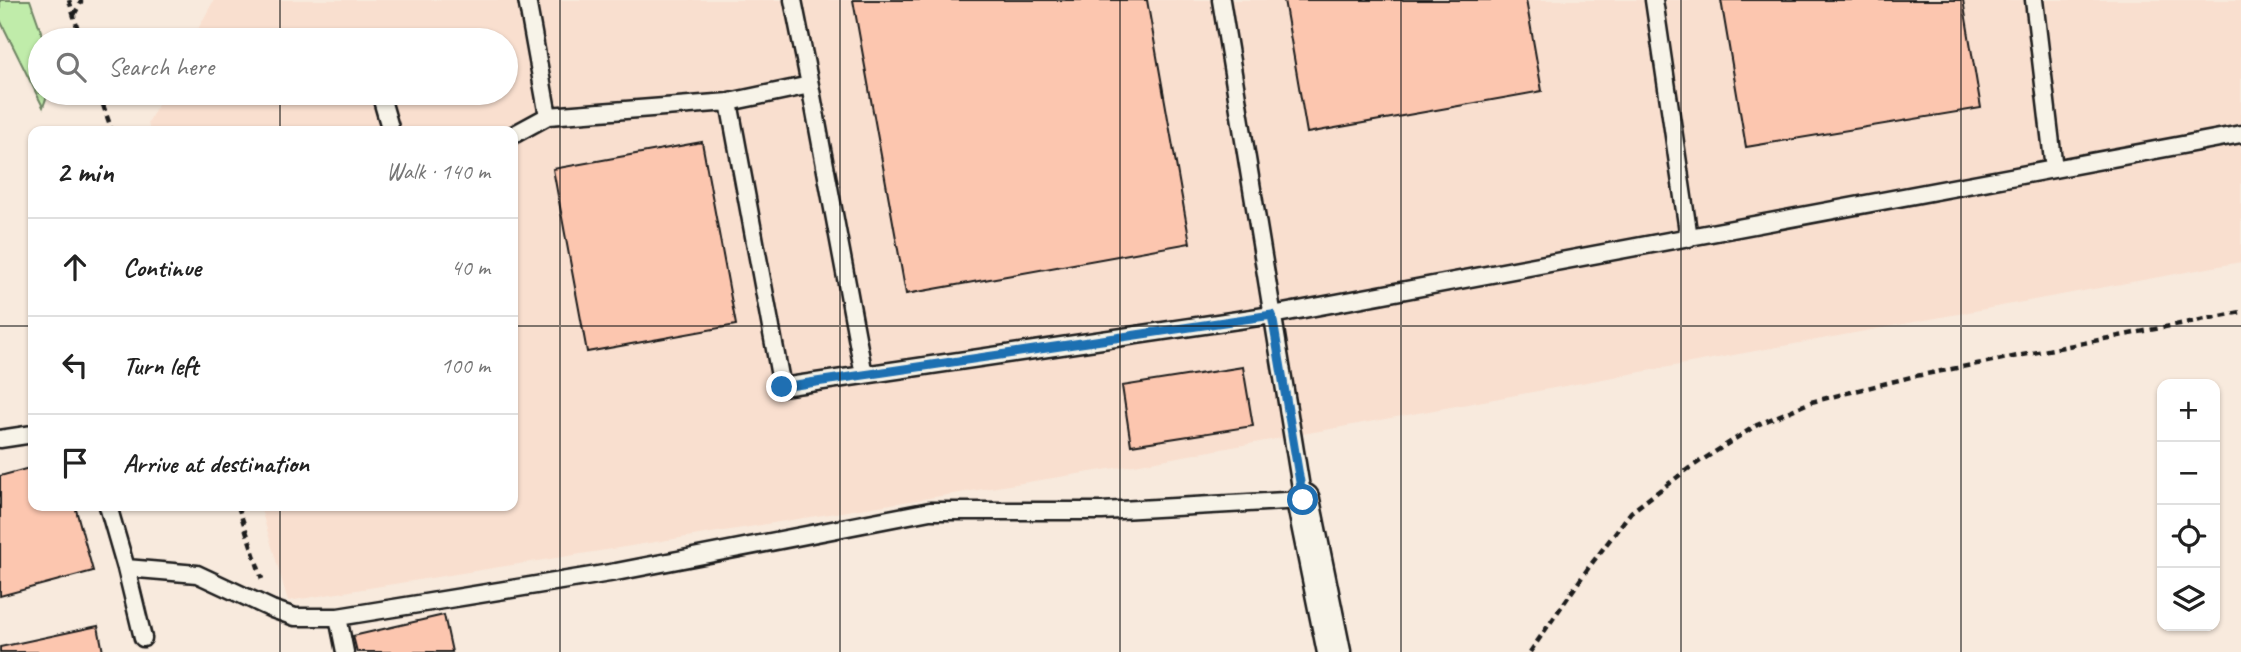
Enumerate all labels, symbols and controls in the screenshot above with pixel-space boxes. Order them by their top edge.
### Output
search box [28,28,518,105]
icon: search [52,48,90,86]
text: Search here [108,50,214,83]
text: 2 min [56,153,113,191]
text: Walk · 140 m [386,157,490,186]
icon: ahead [56,248,94,286]
text: Continue [123,251,201,284]
text: 40 m [451,253,490,282]
icon: left [56,346,94,384]
text: Turn left [123,349,198,382]
text: 100 m [441,351,490,380]
route end [766,371,797,402]
map controls [2157,379,2220,631]
button: + [2157,379,2220,442]
button: − [2157,442,2220,505]
icon: arrive [56,444,94,482]
text: Arrive at destination [123,447,309,480]
route start [1287,484,1318,515]
button: locate [2157,505,2220,568]
button: layers [2157,568,2220,631]

